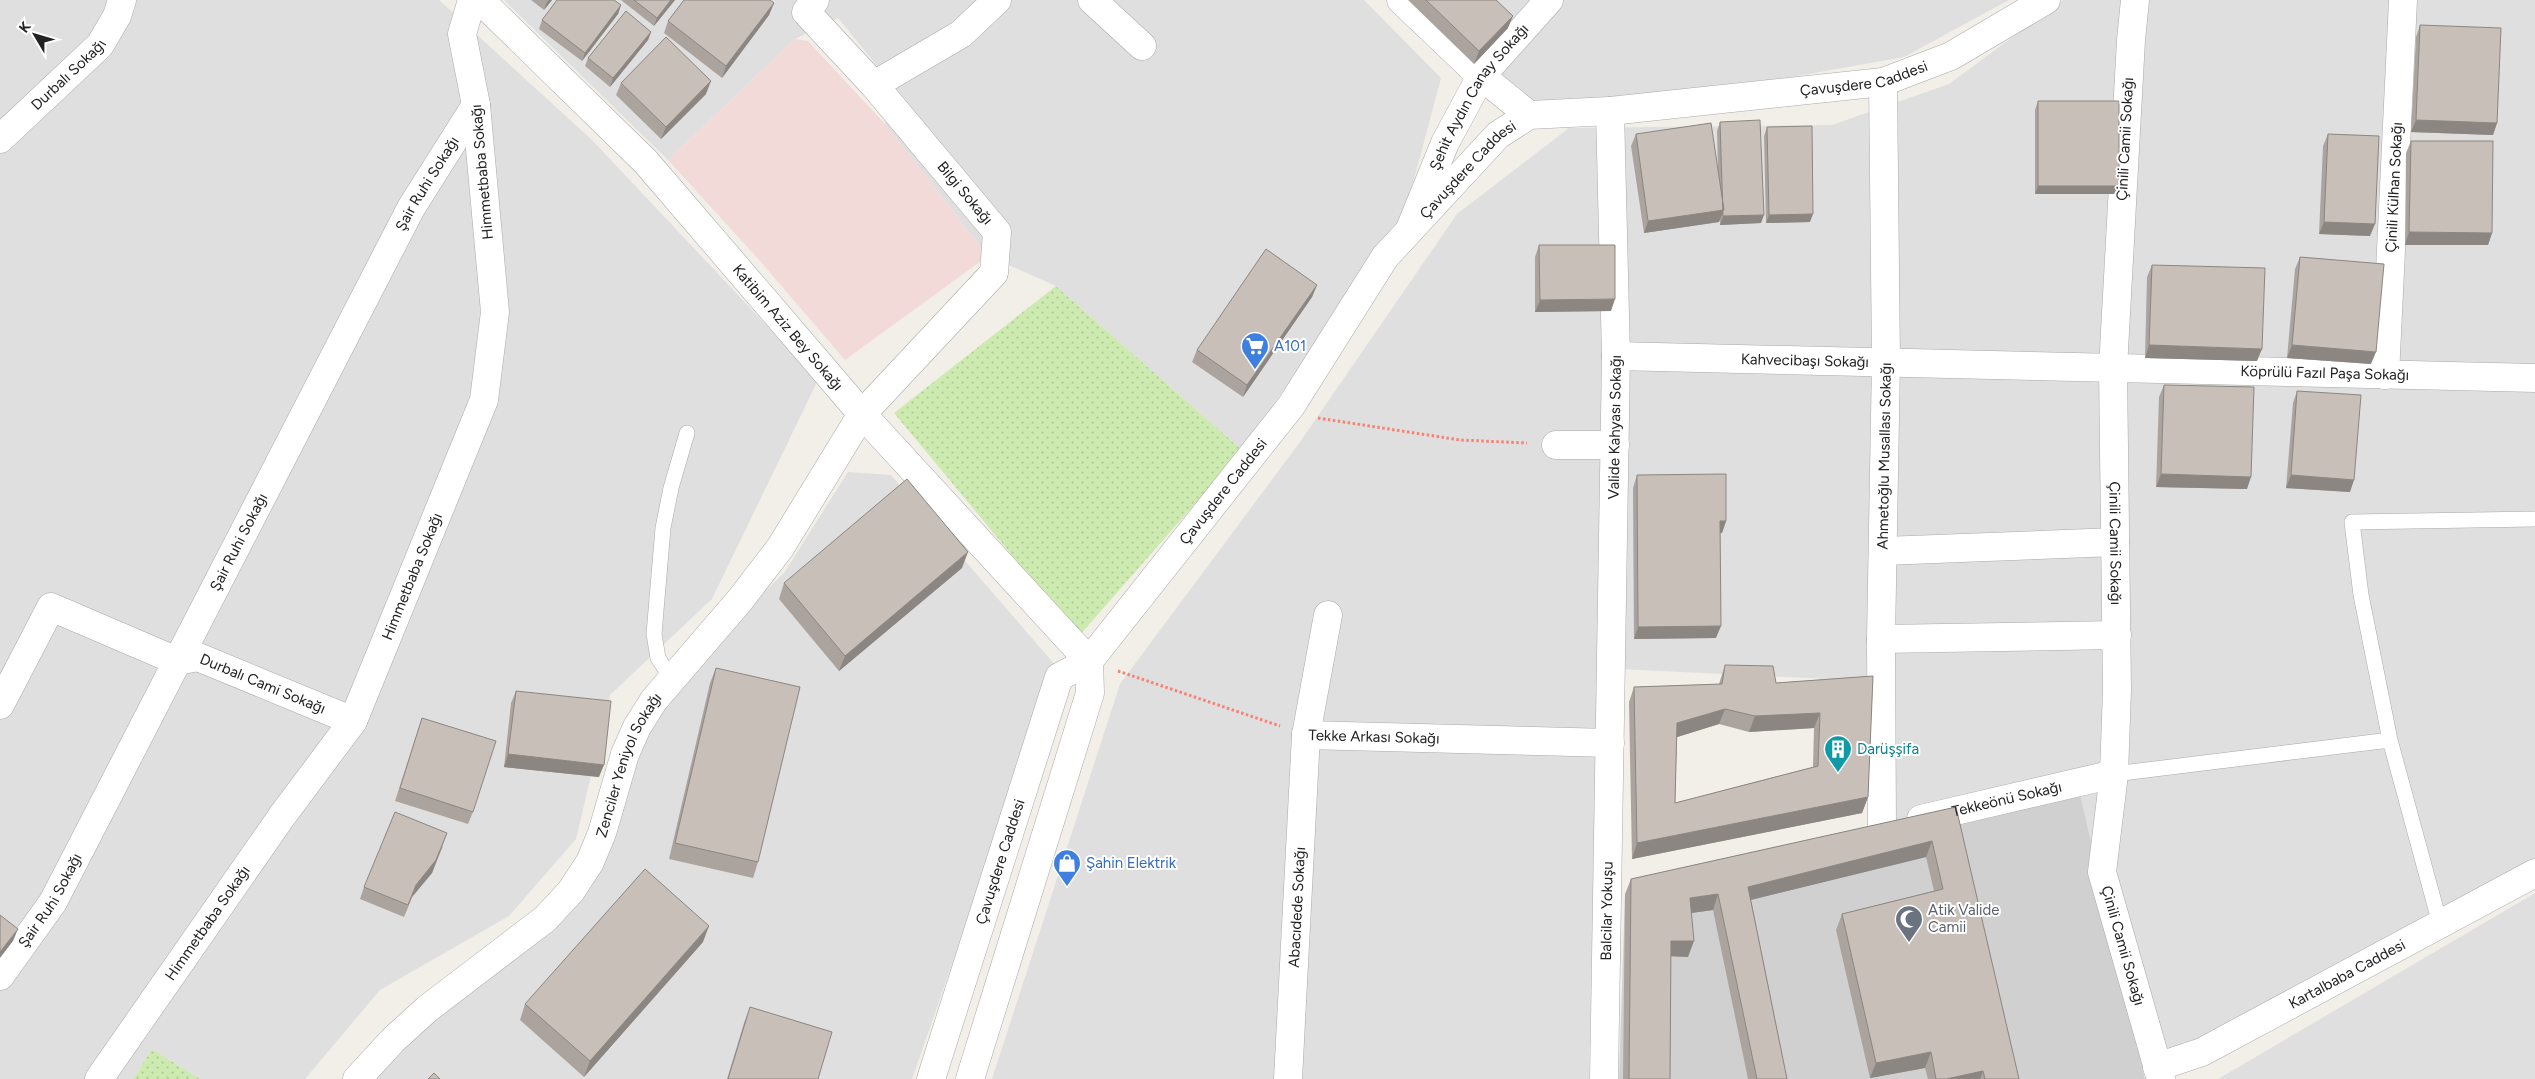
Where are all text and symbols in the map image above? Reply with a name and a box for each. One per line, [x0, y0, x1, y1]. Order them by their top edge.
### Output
north arrow [10, 10, 60, 60]
text: K [16, 18, 35, 36]
street label: Şehit Aydın Canay Sokağı [1426, 20, 1532, 173]
street label: Durbalı Sokağı [27, 36, 110, 114]
street label: Çavuşdere Caddesi [1799, 57, 1930, 100]
street label: Çinili Camii Sokağı [2113, 77, 2137, 201]
street label: Himmetbaba Sokağı [467, 104, 497, 240]
street label: Çavuşdere Caddesi [1416, 117, 1519, 222]
street label: Çinili Külhan Sokağı [2382, 122, 2406, 253]
street label: Şair Ruhi Sokağı [392, 133, 463, 234]
street label: Bilgi Sokağı [933, 158, 997, 228]
street label: Katibim Aziz Bey Sokağı [729, 261, 847, 394]
supermarket icon: A101 [1240, 331, 1270, 370]
place label: A101 [1274, 337, 1306, 355]
street label: Kahvecibaşı Sokağı [1741, 350, 1869, 371]
street label: Valide Kahyası Sokağı [1605, 355, 1625, 499]
street label: Ahmetoğlu Musallası Sokağı [1874, 362, 1895, 550]
street label: Köprülü Fazıl Paşa Sokağı [2240, 362, 2409, 384]
street label: Çavuşdere Caddesi [1176, 435, 1271, 548]
street label: Çinili Camii Sokağı [2105, 481, 2125, 605]
street label: Şair Ruhi Sokağı [206, 490, 271, 594]
street label: Himmetbaba Sokağı [378, 510, 446, 643]
street label: Durbalı Cami Sokağı [197, 650, 328, 718]
street label: Zenciler Yeniyol Sokağı [592, 689, 665, 840]
street label: Tekke Arkası Sokağı [1308, 726, 1440, 748]
building icon: Darüşşifa [1823, 734, 1853, 773]
place label: Darüşşifa [1857, 740, 1919, 758]
street label: Tekkeönü Sokağı [1950, 777, 2063, 821]
street label: Çavuşdere Caddesi [972, 797, 1029, 927]
street label: Abacıdede Sokağı [1285, 846, 1309, 968]
shop icon: Şahin Elektrik [1052, 848, 1082, 887]
street label: Şair Ruhi Sokağı [14, 850, 86, 951]
place label: Şahin Elektrik [1086, 854, 1177, 872]
street label: Balcilar Yokuşu [1597, 861, 1617, 961]
street label: Himmetbaba Sokağı [161, 862, 254, 984]
street label: Çinili Camii Sokağı [2097, 884, 2149, 1007]
place label: Atik Valide Camii [1928, 901, 2000, 936]
mosque icon: Atik Valide Camii [1894, 904, 1924, 943]
street label: Kartalbaba Caddesi [2286, 935, 2408, 1013]

